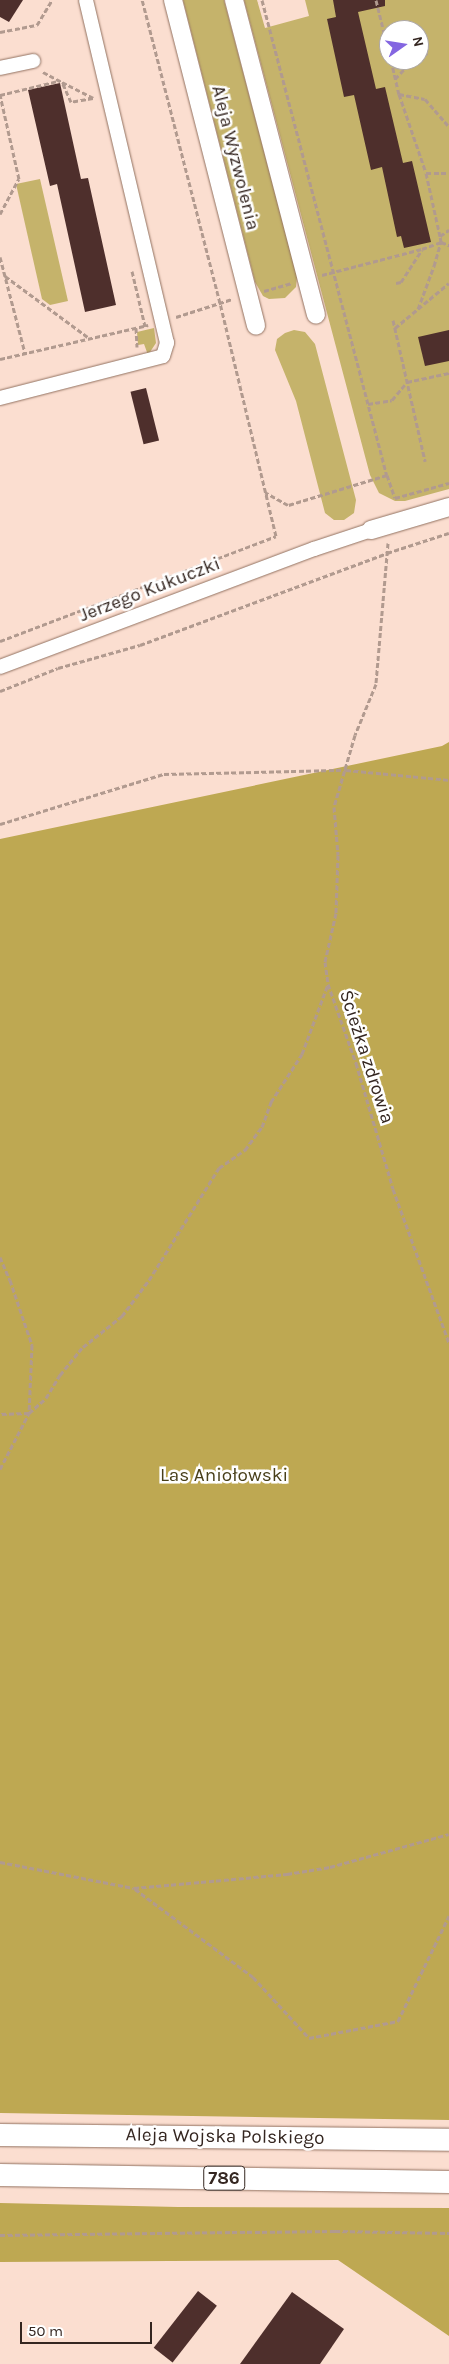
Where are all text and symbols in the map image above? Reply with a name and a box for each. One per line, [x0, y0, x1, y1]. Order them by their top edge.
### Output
north arrow [379, 20, 429, 70]
text: N [409, 35, 428, 49]
street label: Aleja Wyzwolenia [206, 83, 264, 233]
street label: Jerzego Kukuczki [76, 553, 224, 627]
street label: Ścieżka zdrowia [334, 987, 398, 1127]
park label: Las Aniołowski [160, 1465, 288, 1487]
street label: Aleja Wojska Polskiego [125, 2124, 325, 2150]
road number: 786 [203, 2162, 245, 2194]
scale bar [22, 2312, 155, 2344]
text: 50 m [28, 2322, 63, 2340]

